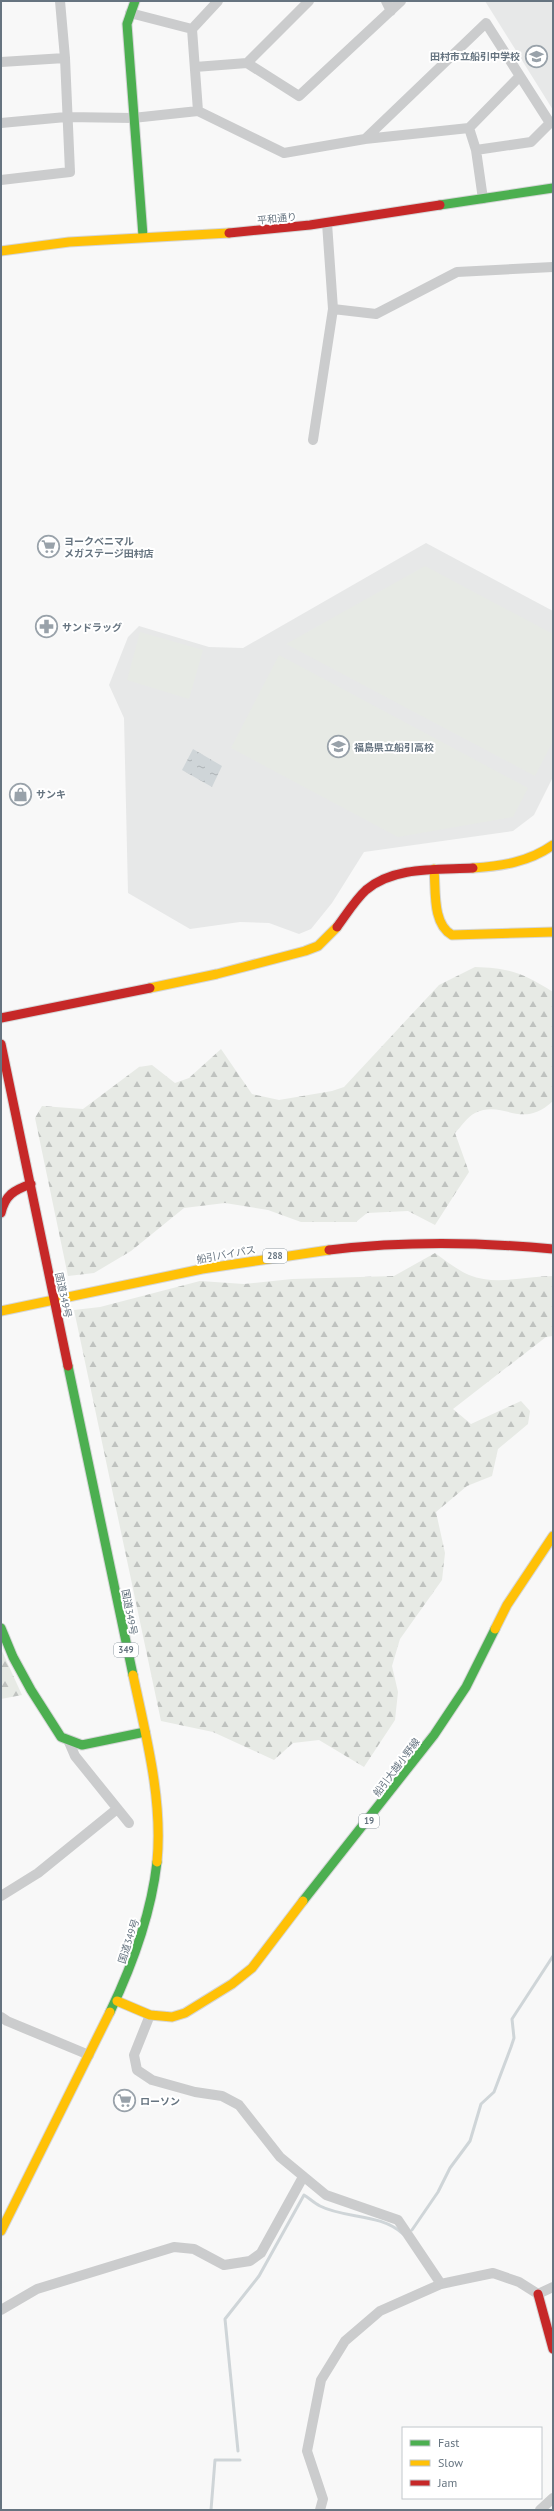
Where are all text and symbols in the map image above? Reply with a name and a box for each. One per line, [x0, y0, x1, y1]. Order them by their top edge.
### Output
school or university icon: 田村市立船引中学校 [523, 43, 549, 69]
place label: 田村市立船引中学校 [430, 50, 520, 63]
street label: 平和通り [256, 210, 298, 227]
supermarket icon: ヨークベニマル メガステージ田村店 [36, 534, 62, 560]
place label: ヨークベニマル メガステージ田村店 [64, 535, 154, 560]
pharmacy icon: サンドラッグ [34, 614, 60, 640]
place label: サンドラッグ [62, 621, 122, 634]
school or university icon: 福島県立船引高校 [326, 734, 352, 760]
place label: 福島県立船引高校 [354, 741, 434, 754]
shop icon: サンキ [7, 781, 33, 807]
place label: サンキ [36, 788, 66, 801]
street label: 船引バイパス [196, 1243, 257, 1266]
road number: 288 [263, 1249, 287, 1263]
street label: 国道349号 [52, 1271, 75, 1319]
street label: 国道349号 [119, 1588, 140, 1636]
road number: 349 [114, 1643, 138, 1657]
street label: 船引大越小野線 [370, 1735, 423, 1799]
road number: 19 [359, 1814, 379, 1828]
street label: 国道349号 [115, 1917, 142, 1965]
supermarket icon: ローソン [112, 2088, 138, 2114]
place label: ローソン [140, 2095, 180, 2108]
legend [402, 2427, 542, 2499]
text: Fast [438, 2435, 459, 2450]
text: Slow [438, 2455, 463, 2470]
text: Jam [437, 2475, 457, 2490]

